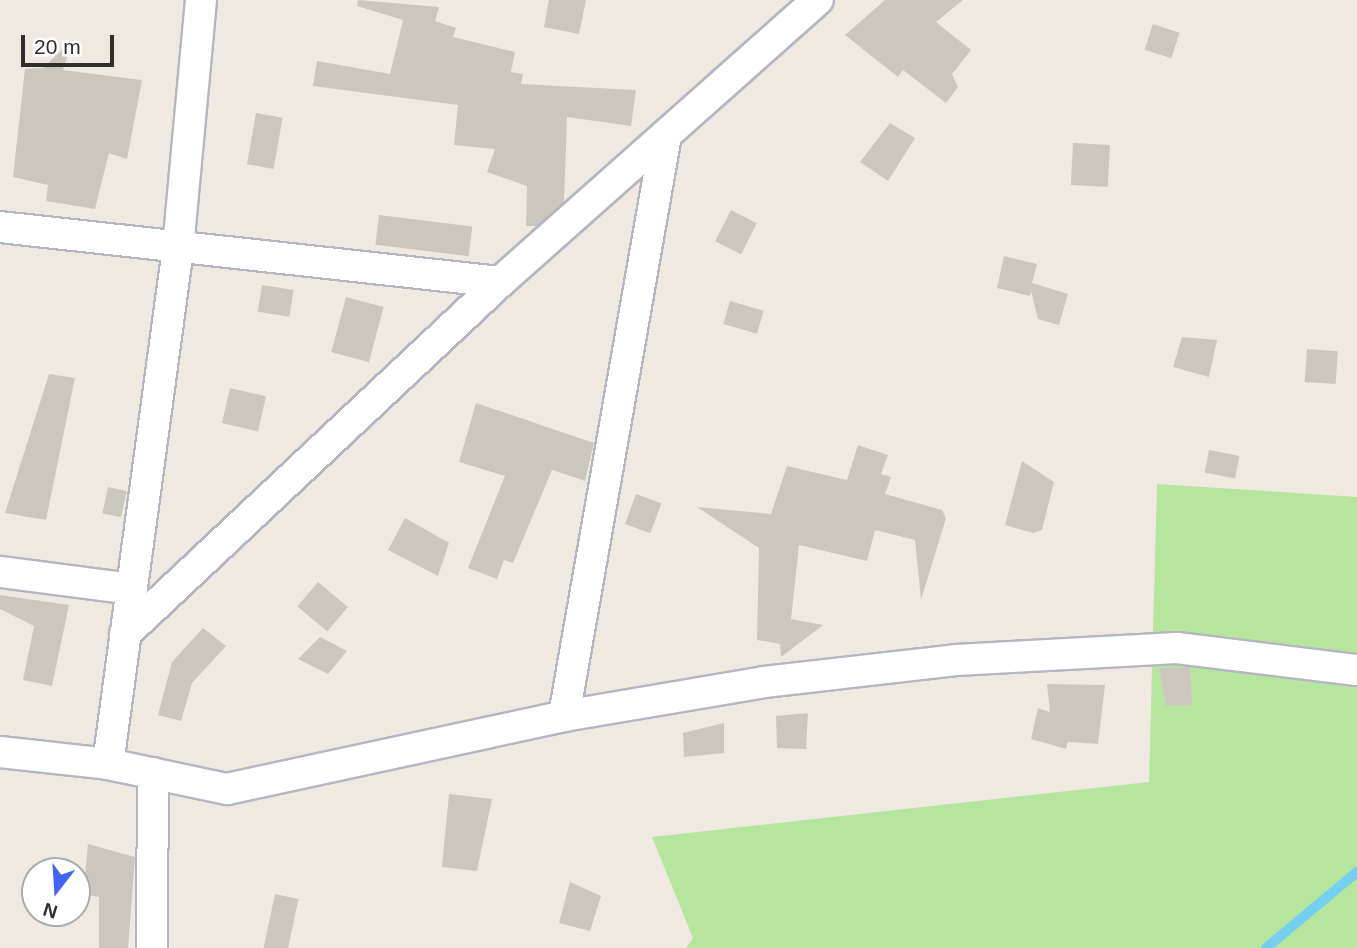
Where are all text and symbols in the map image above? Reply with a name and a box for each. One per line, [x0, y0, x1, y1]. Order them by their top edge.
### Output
scale bar [24, 21, 117, 65]
text: 20 m [34, 35, 81, 58]
north arrow [21, 857, 91, 927]
text: N [41, 899, 60, 923]

